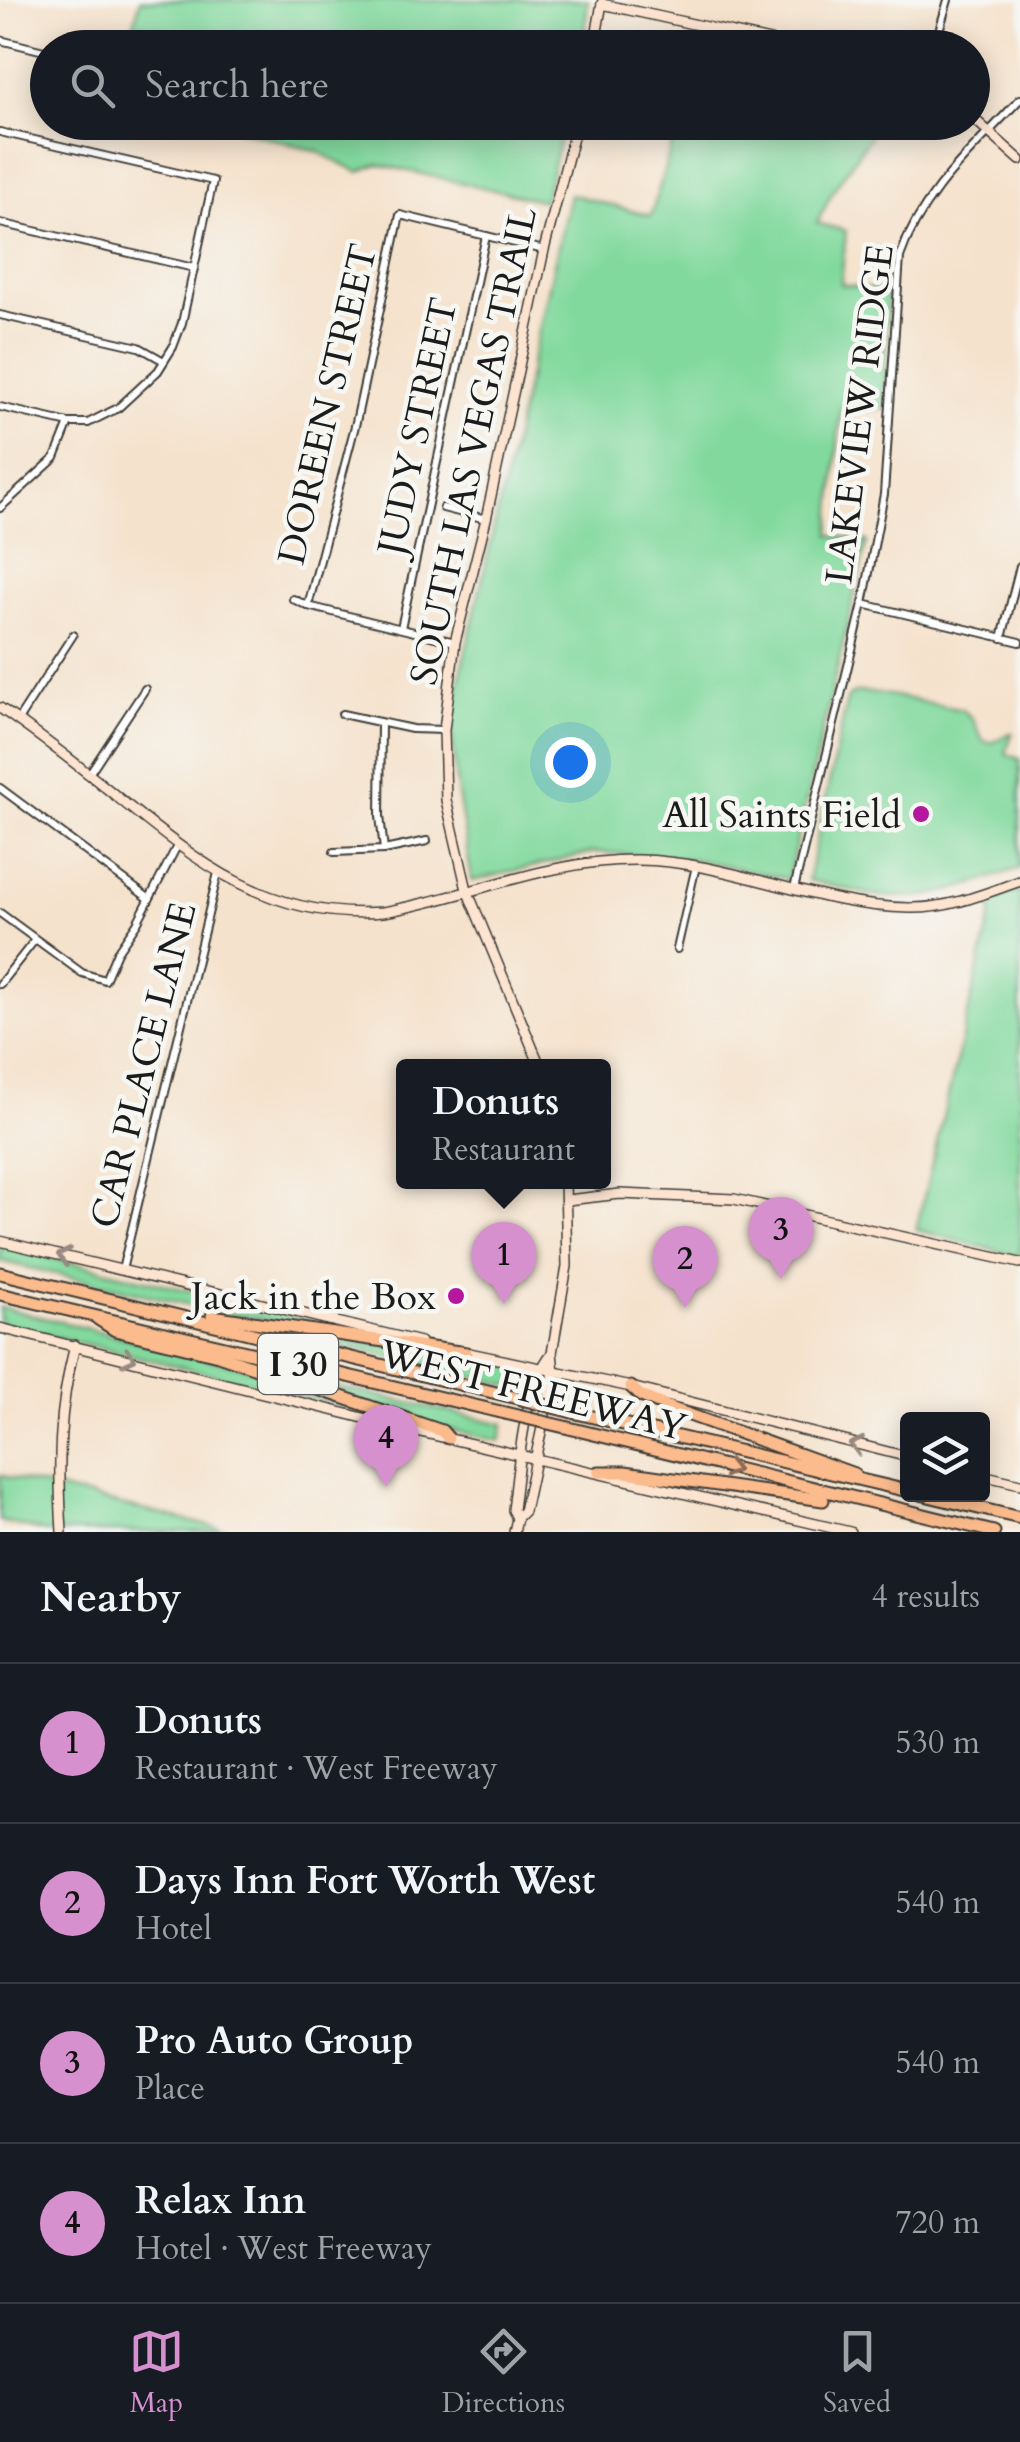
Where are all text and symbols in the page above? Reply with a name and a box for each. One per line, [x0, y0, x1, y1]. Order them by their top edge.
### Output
search box [30, 30, 990, 140]
icon: search [65, 58, 120, 113]
text: Search here [145, 59, 329, 111]
street label: SOUTH LAS VEGAS TRAIL [398, 203, 550, 690]
street label: DOREEN STREET [266, 239, 390, 570]
street label: LAKEVIEW RIDGE [813, 241, 907, 587]
street label: JUDY STREET [364, 293, 471, 564]
your location [545, 737, 596, 788]
place label: All Saints Field [662, 789, 901, 841]
marker: All Saints Field [910, 803, 932, 825]
street label: CAR PLACE LANE [78, 897, 210, 1233]
popup [396, 1059, 611, 1189]
text: Donuts [432, 1076, 559, 1128]
text: Restaurant [432, 1128, 575, 1172]
pin: 3 [748, 1196, 814, 1279]
pin: 1 [472, 1222, 536, 1304]
pin: 2 [652, 1226, 718, 1308]
one-way arrow [56, 1247, 73, 1268]
place label: Jack in the Box [186, 1271, 436, 1323]
marker: Jack in the Box [445, 1285, 467, 1307]
street label: WEST FREEWAY [373, 1327, 692, 1454]
road number: I 30 [258, 1334, 338, 1394]
one-way arrow [120, 1346, 137, 1367]
pin: 4 [354, 1404, 418, 1487]
map controls [900, 1412, 990, 1502]
button: layers [900, 1412, 990, 1502]
one-way arrow [848, 1436, 865, 1457]
one-way arrow [723, 1458, 740, 1479]
text: Nearby [40, 1569, 182, 1626]
text: 4 results [872, 1575, 980, 1619]
text: Donuts [135, 1695, 262, 1747]
text: 1 [64, 1721, 81, 1765]
text: 530 m [895, 1721, 980, 1765]
text: Restaurant · West Freeway [135, 1747, 498, 1791]
text: Days Inn Fort Worth West [135, 1855, 595, 1907]
text: 2 [64, 1881, 81, 1925]
text: 540 m [895, 1881, 980, 1925]
text: Hotel [135, 1907, 212, 1951]
text: Pro Auto Group [135, 2015, 414, 2067]
text: 3 [64, 2041, 81, 2085]
text: 540 m [895, 2041, 980, 2085]
text: Place [135, 2067, 205, 2111]
text: Relax Inn [135, 2175, 306, 2227]
text: 4 [64, 2201, 81, 2245]
text: 720 m [895, 2201, 980, 2245]
text: Hotel · West Freeway [135, 2227, 432, 2271]
tab: Map [129, 2324, 184, 2422]
tab: Directions [442, 2324, 565, 2422]
tab: Saved [823, 2324, 891, 2422]

